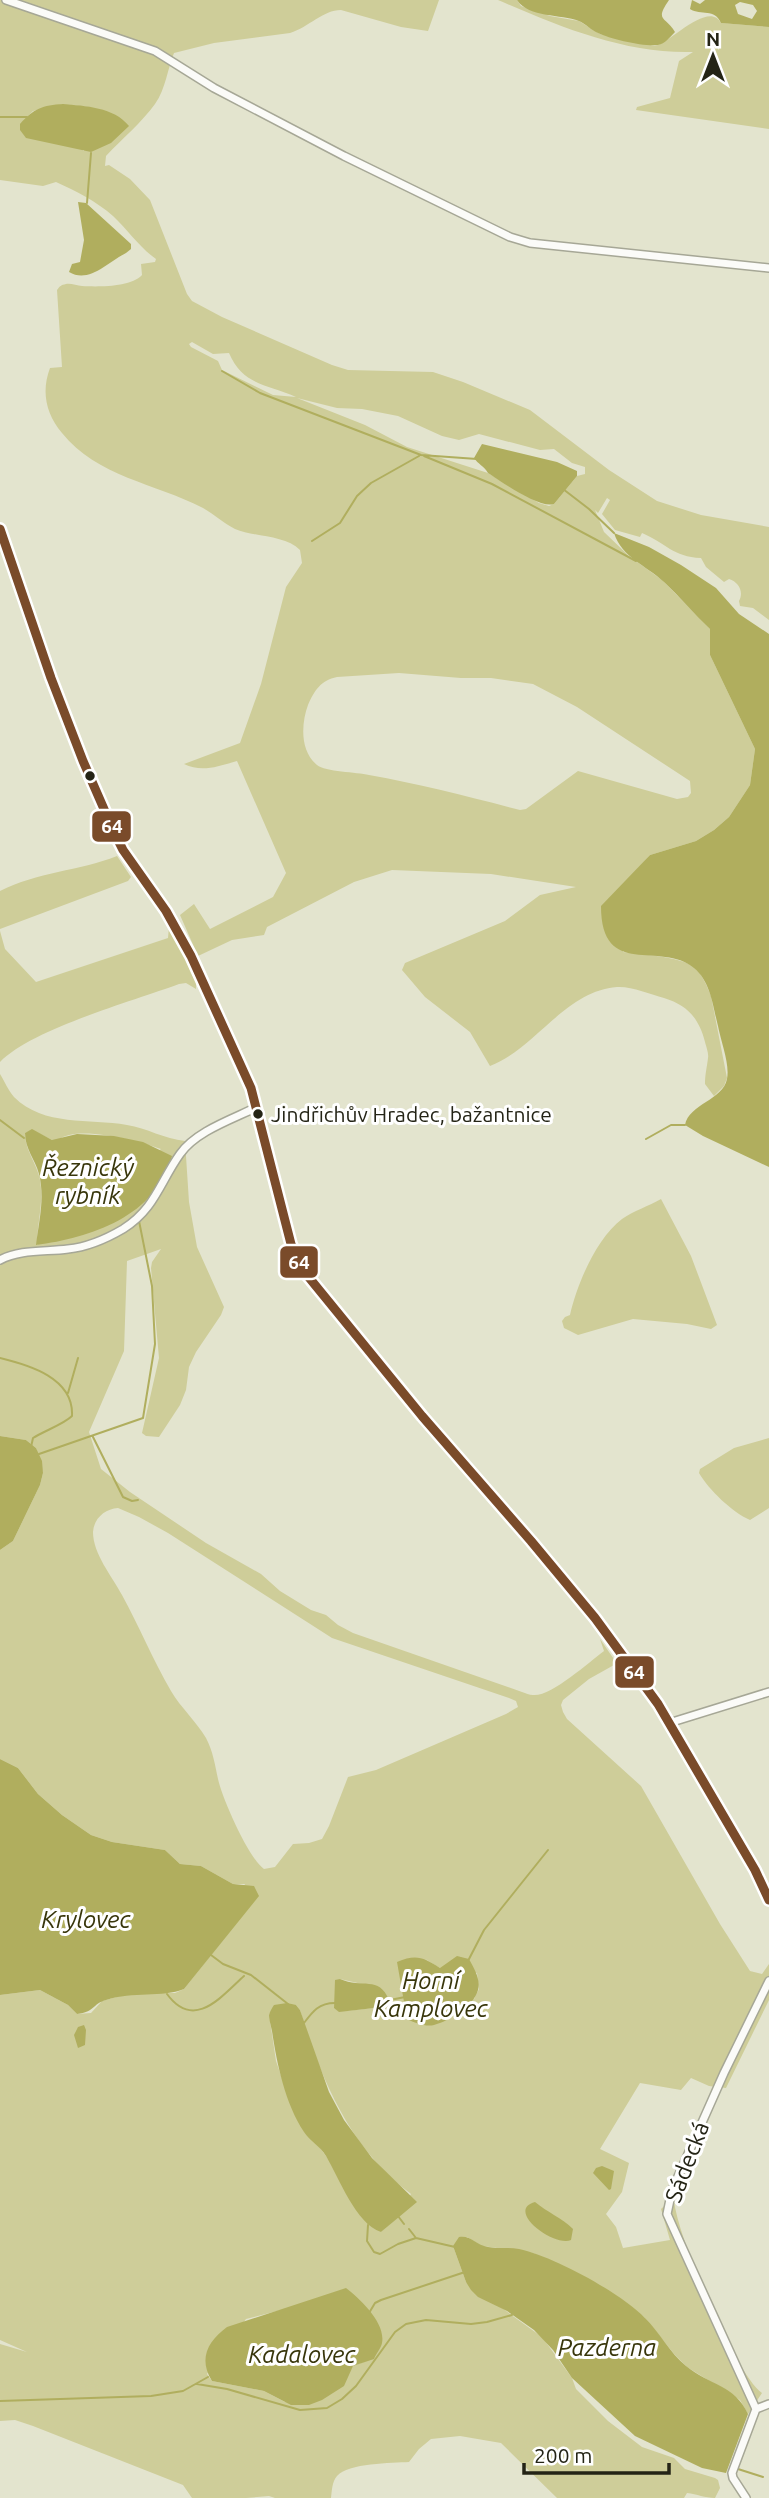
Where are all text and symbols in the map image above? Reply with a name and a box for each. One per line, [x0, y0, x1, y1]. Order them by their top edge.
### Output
north arrow [678, 21, 748, 91]
text: N [706, 28, 720, 50]
unlabelled marker [83, 769, 97, 783]
line badge: 64 [91, 810, 132, 843]
text: 64 [101, 815, 123, 837]
place label: Jindřichův Hradec, bažantnice [271, 1102, 552, 1126]
marker: Jindřichův Hradec, bažantnice [251, 1107, 265, 1121]
water label: Řeznický rybník [42, 1153, 134, 1209]
line badge: 64 [279, 1245, 319, 1279]
text: 64 [288, 1251, 310, 1273]
line badge: 64 [614, 1655, 655, 1689]
text: 64 [623, 1661, 645, 1683]
water label: Krylovec [41, 1906, 131, 1933]
water label: Horní Kamplovec [374, 1967, 489, 2022]
street label: Sádecká [660, 2118, 713, 2206]
water label: Pazderna [558, 2334, 656, 2361]
water label: Kadalovec [248, 2341, 356, 2368]
scale bar [524, 2432, 669, 2476]
text: 200 m [534, 2443, 592, 2467]

